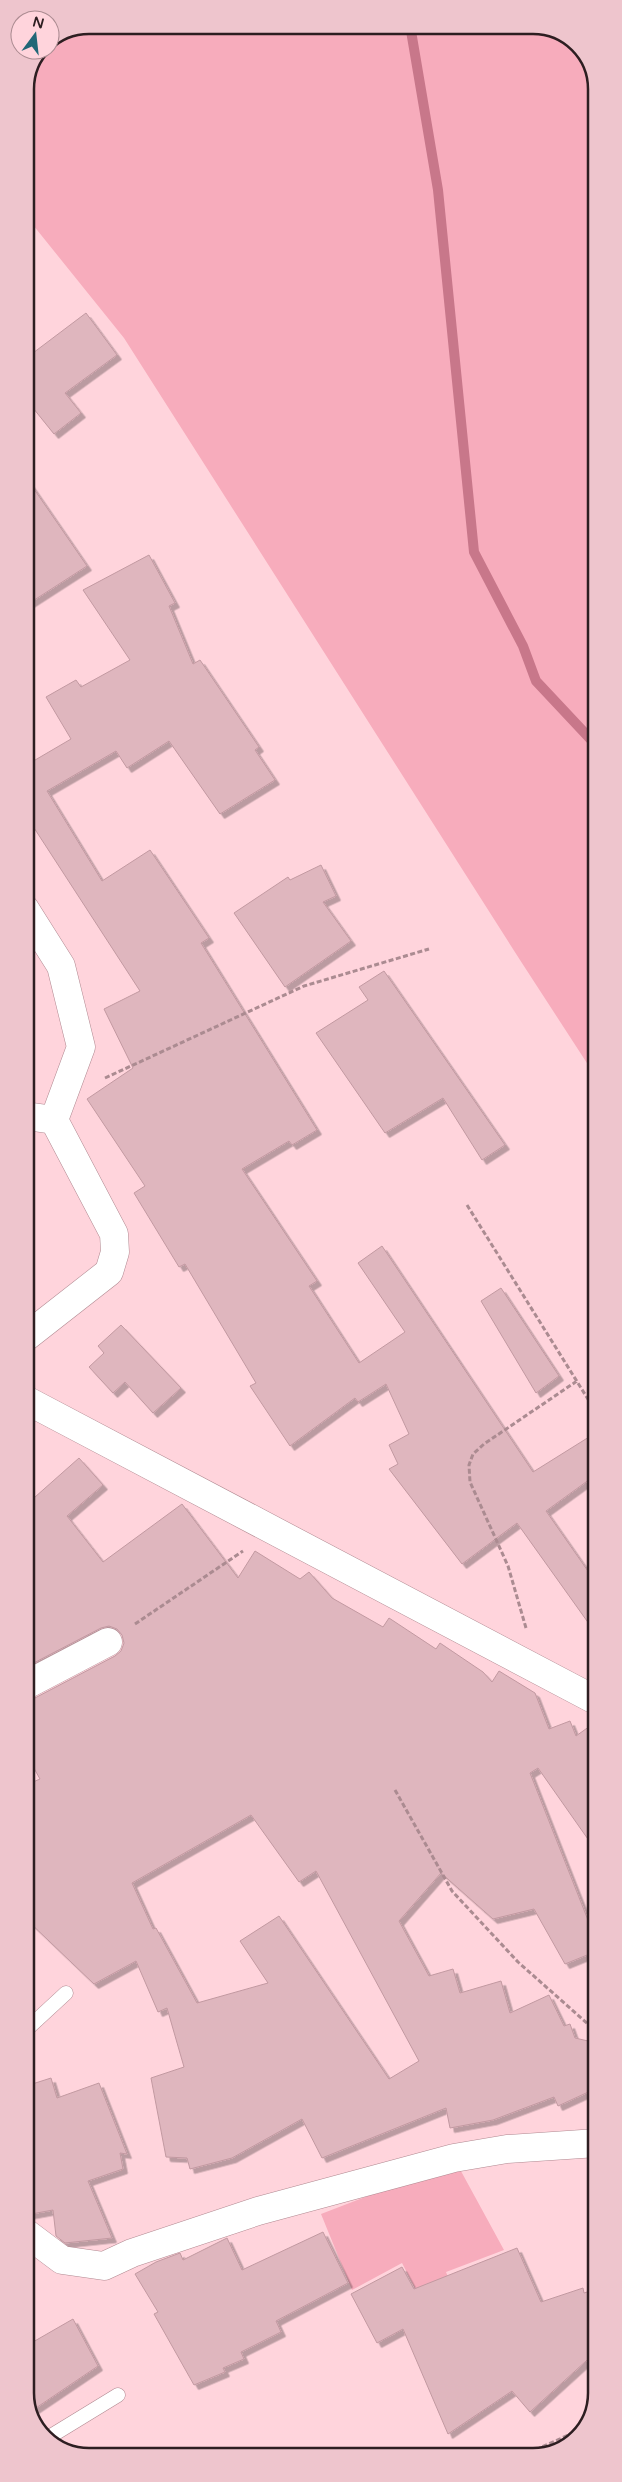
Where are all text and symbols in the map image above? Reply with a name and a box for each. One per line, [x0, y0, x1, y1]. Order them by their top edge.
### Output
north arrow [10, 10, 60, 60]
text: N [31, 13, 46, 33]

